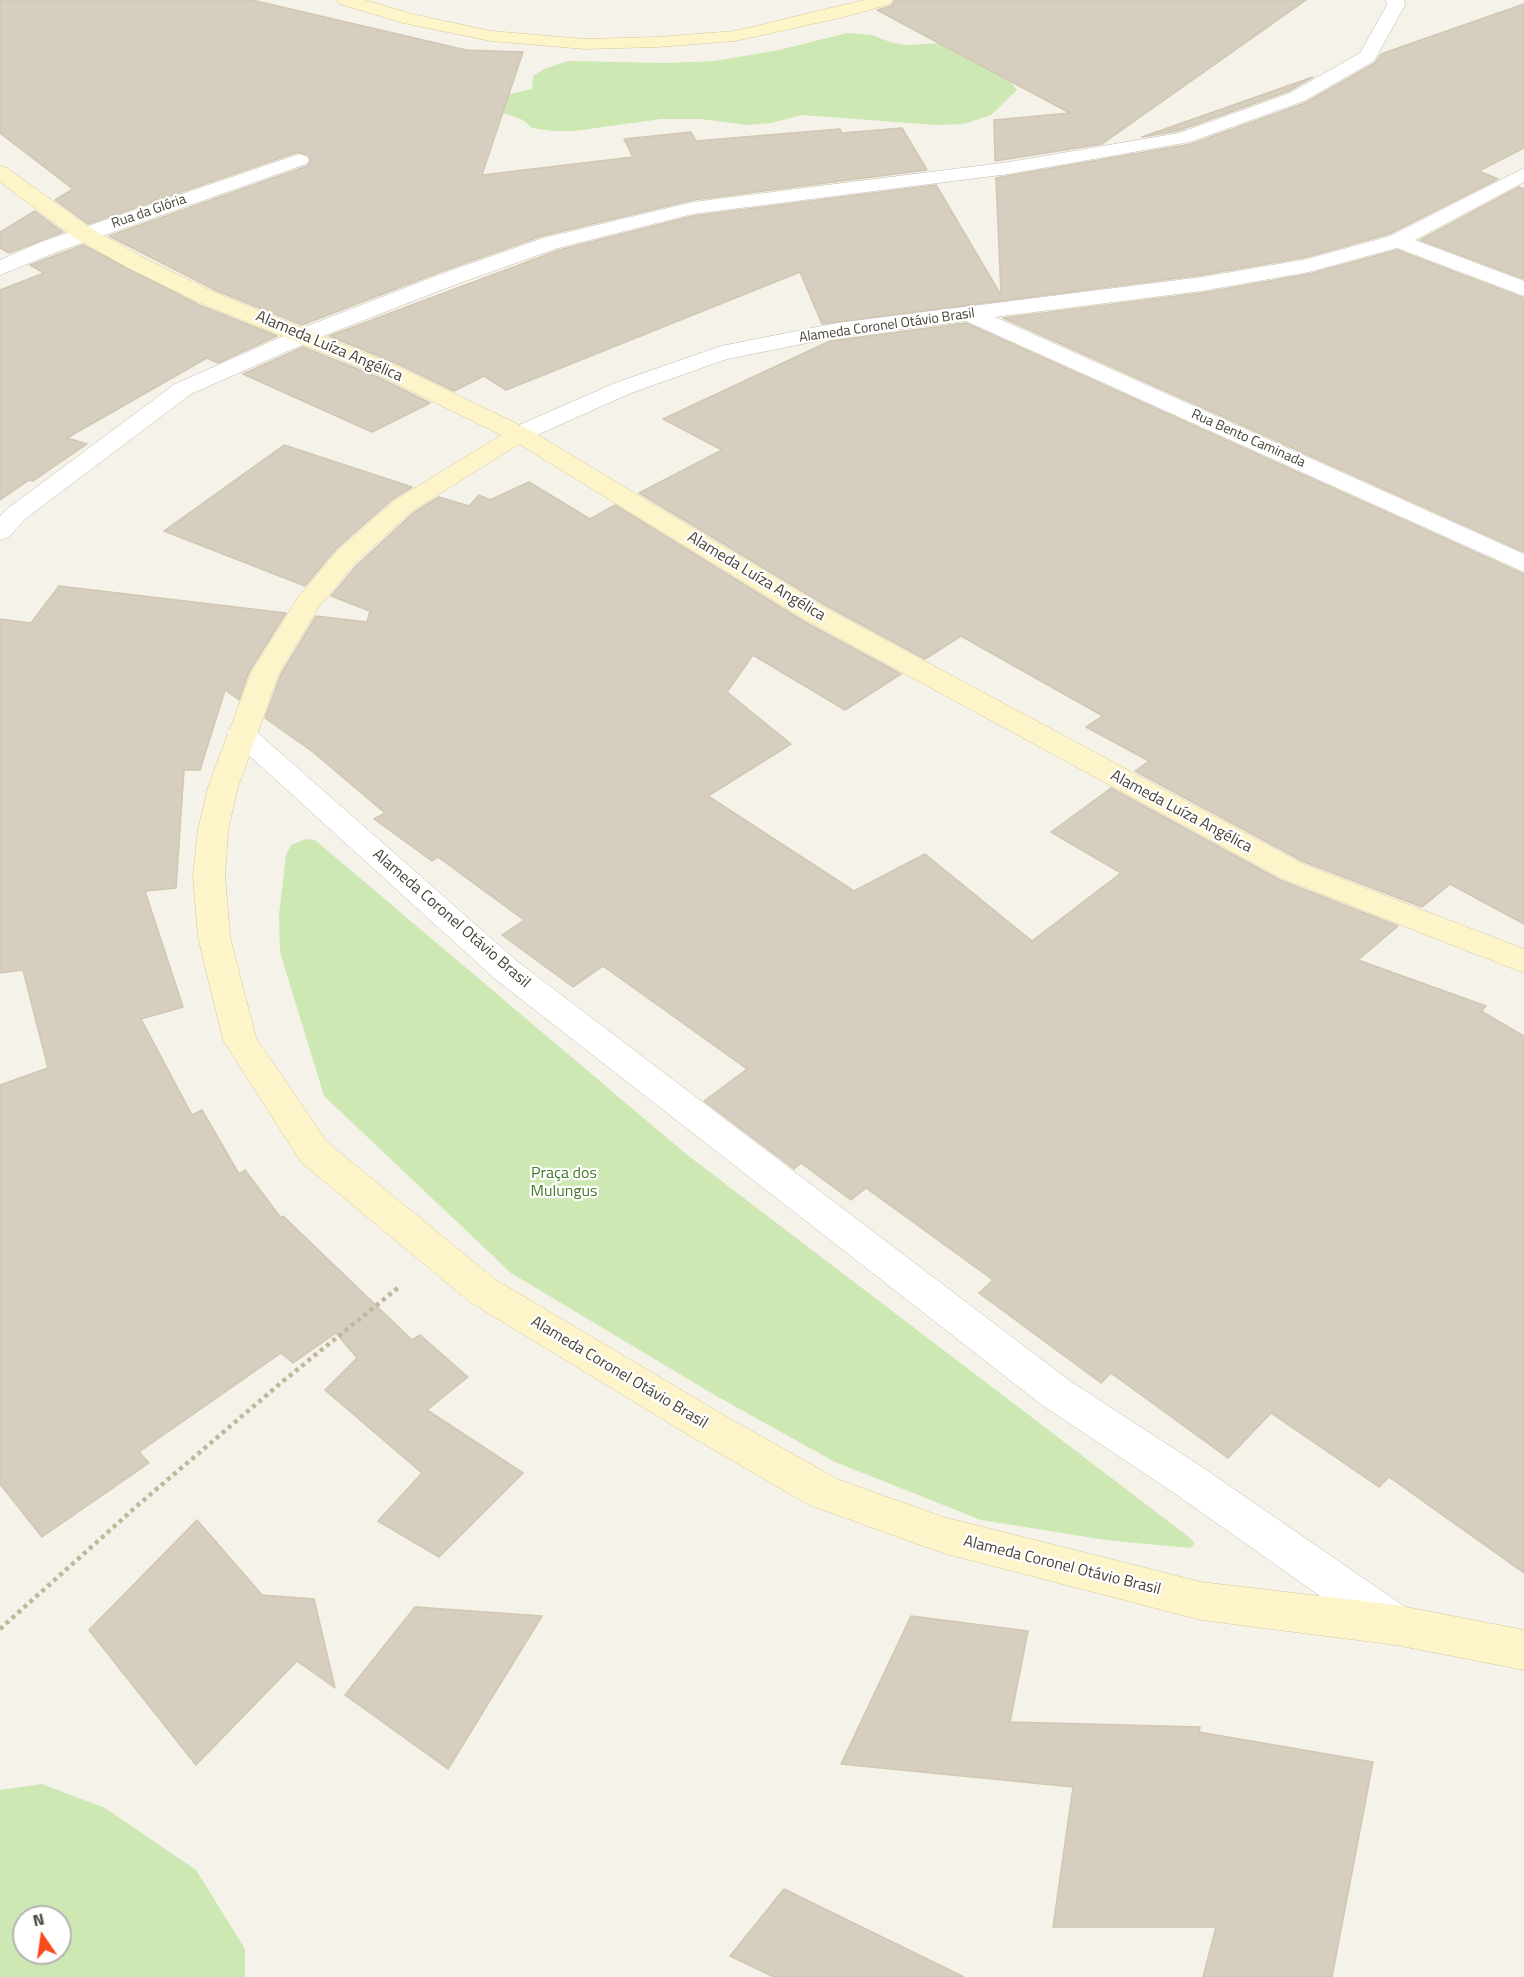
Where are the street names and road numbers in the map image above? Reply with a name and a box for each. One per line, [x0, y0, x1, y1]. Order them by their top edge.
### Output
street label: Rua da Glória [109, 191, 189, 233]
street label: Alameda Coronel Otávio Brasil [798, 305, 976, 347]
street label: Alameda Luíza Angélica [253, 307, 405, 387]
street label: Rua Bento Caminada [1188, 406, 1308, 472]
street label: Alameda Luíza Angélica [683, 528, 829, 626]
street label: Alameda Luíza Angélica [1107, 766, 1255, 858]
street label: Alameda Coronel Otávio Brasil [368, 845, 534, 993]
street label: Alameda Coronel Otávio Brasil [527, 1313, 711, 1433]
street label: Alameda Coronel Otávio Brasil [961, 1532, 1163, 1600]

